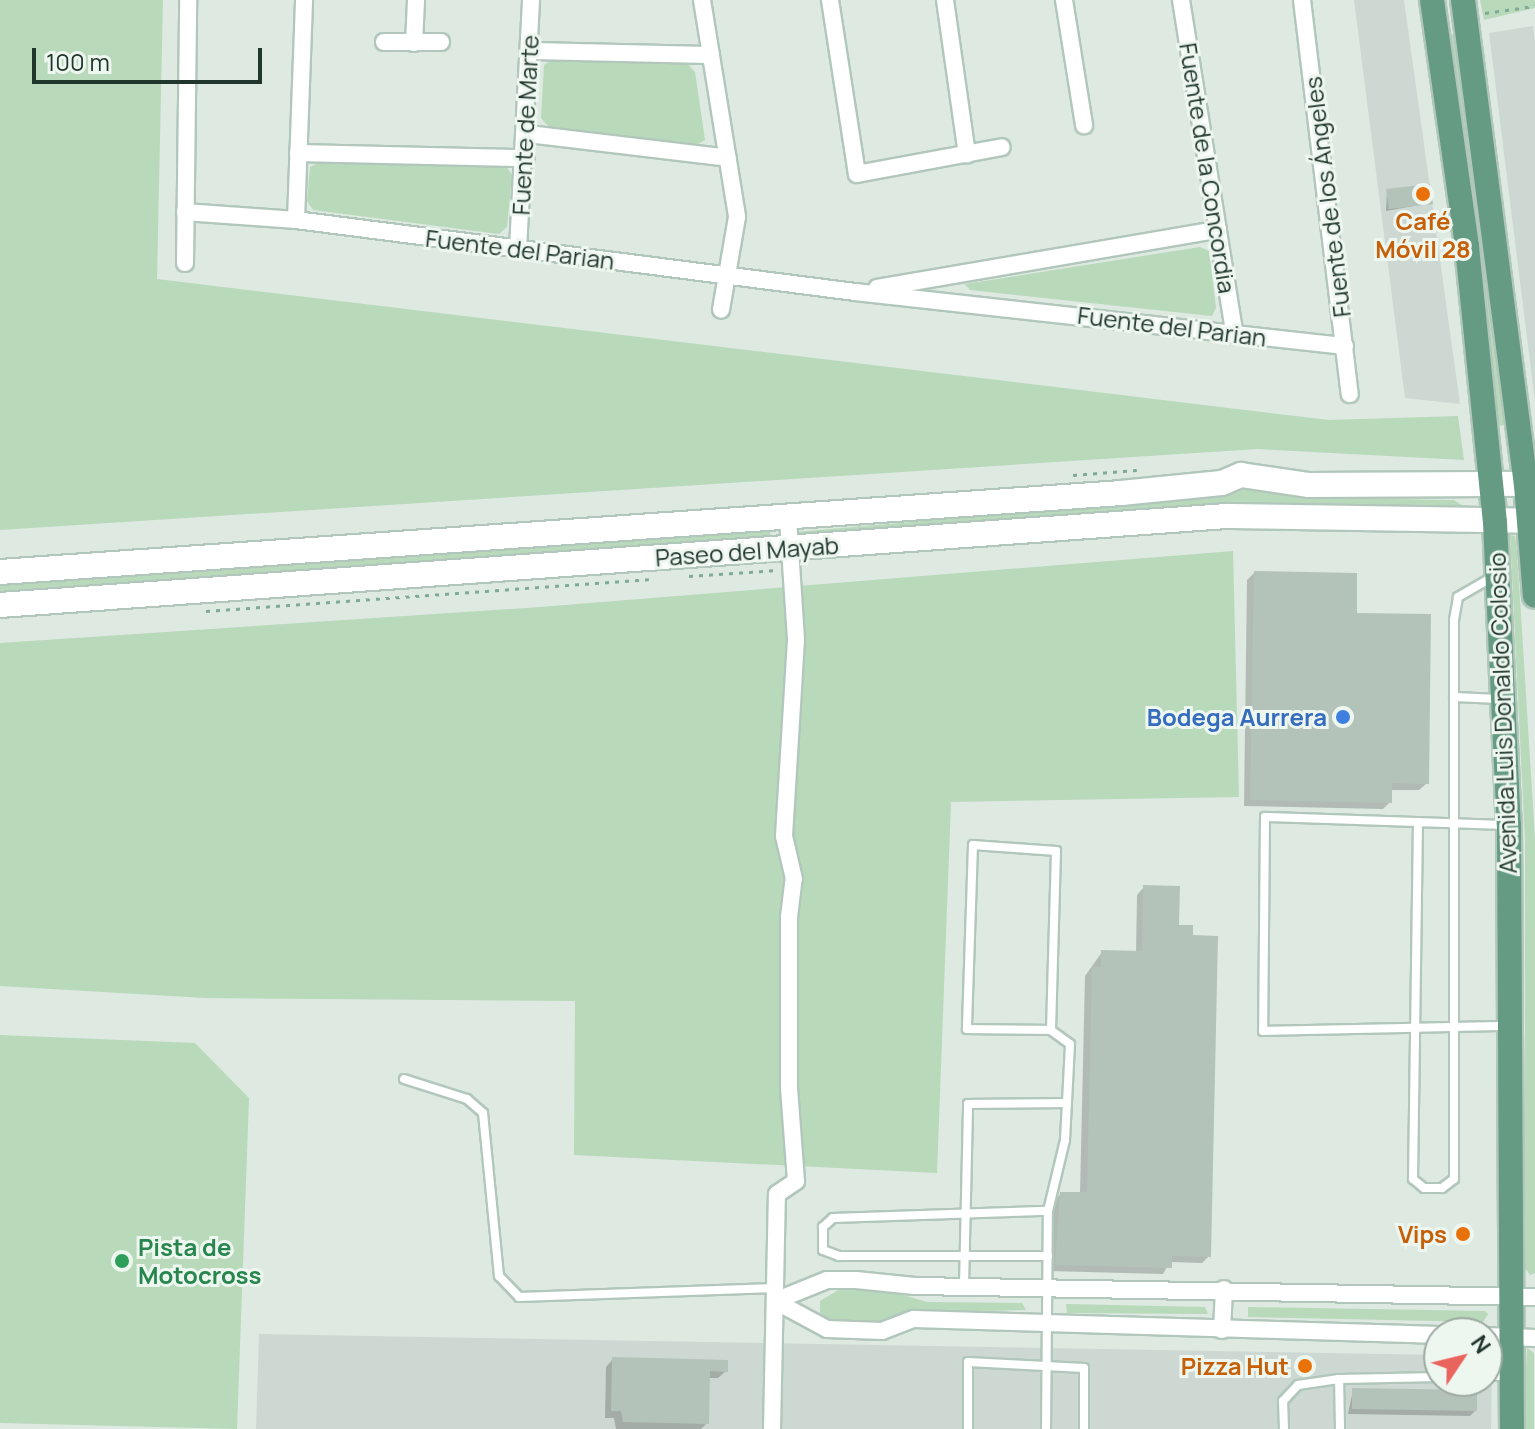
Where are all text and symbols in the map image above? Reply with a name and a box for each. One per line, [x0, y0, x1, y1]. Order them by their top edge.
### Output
scale bar [36, 32, 266, 82]
street label: Fuente de Marte [506, 34, 544, 216]
street label: Fuente de la Concordia [1174, 41, 1242, 295]
text: 100 m [46, 45, 110, 78]
street label: Fuente de los Ángeles [1298, 75, 1356, 319]
marker: Café Móvil 28 [1414, 185, 1432, 203]
place label: Café Móvil 28 [1375, 207, 1471, 263]
street label: Fuente del Parian [424, 223, 616, 275]
street label: Fuente del Parian [1076, 300, 1268, 352]
street label: Paseo del Mayab [654, 530, 840, 572]
street label: Avenida Luis Donaldo Colosio [1482, 552, 1522, 874]
place label: Bodega Aurrera [1147, 703, 1327, 731]
marker: Bodega Aurrera [1334, 708, 1352, 726]
place label: Vips [1398, 1220, 1447, 1248]
marker: Vips [1454, 1225, 1472, 1243]
place label: Pista de Motocross [138, 1233, 262, 1289]
marker: Pista de Motocross [113, 1252, 131, 1270]
north arrow [1423, 1317, 1503, 1397]
text: N [1464, 1329, 1498, 1359]
place label: Pizza Hut [1181, 1352, 1289, 1380]
marker: Pizza Hut [1296, 1357, 1314, 1375]

